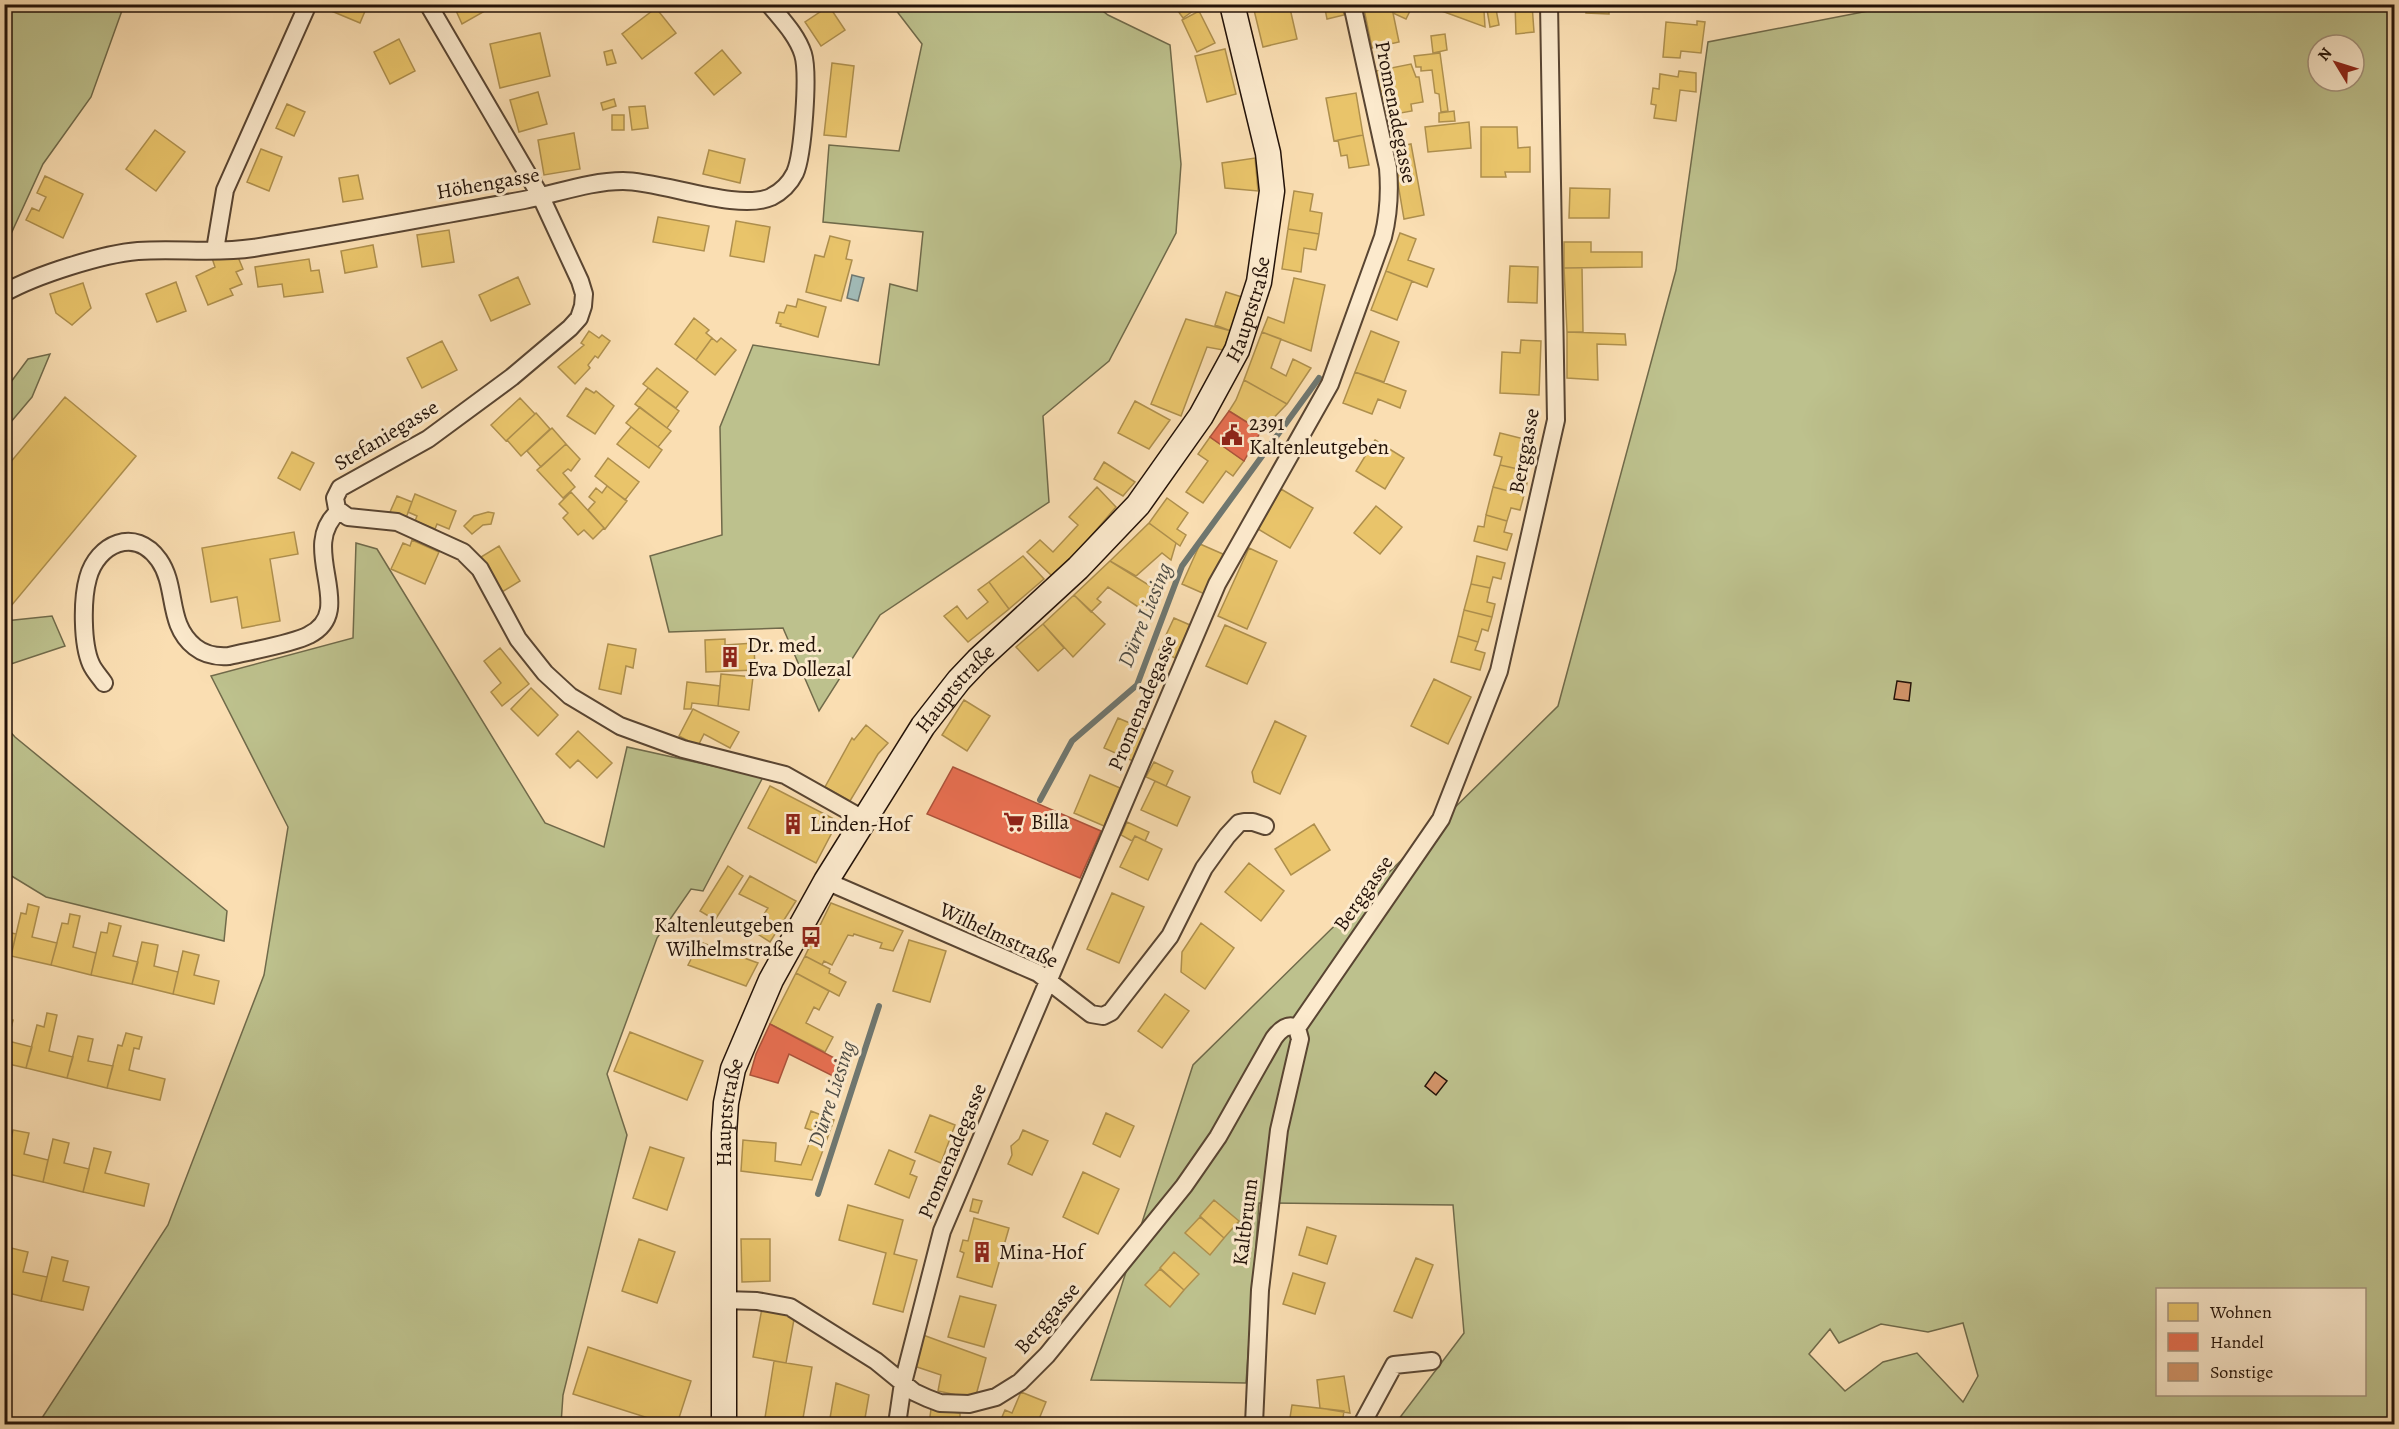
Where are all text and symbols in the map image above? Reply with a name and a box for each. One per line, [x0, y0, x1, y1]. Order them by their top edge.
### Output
north arrow [2306, 33, 2366, 93]
street label: Promenadegasse [1368, 38, 1424, 186]
text: N [2313, 43, 2337, 66]
street label: Höhengasse [434, 160, 542, 206]
street label: Hauptstraße [1219, 255, 1276, 368]
street label: Stefaniegasse [329, 393, 443, 477]
street label: Berggasse [1502, 406, 1546, 496]
place label: 2391 Kaltenleutgeben [1249, 409, 1389, 461]
public building icon: 2391 Kaltenleutgeben [1220, 423, 1244, 447]
water label: Dürre Liesing [1110, 558, 1180, 672]
place label: Dr. med. Eva Dollezal [747, 631, 851, 683]
street label: Promenadegasse [1101, 631, 1183, 775]
street label: Hauptstraße [909, 637, 1001, 739]
building icon: Dr. med. Eva Dollezal [718, 645, 742, 669]
place label: Billa [1031, 808, 1069, 836]
place label: Linden-Hof [810, 810, 913, 838]
supermarket icon: Billa [1002, 810, 1026, 834]
building icon: Linden-Hof [781, 812, 805, 836]
street label: Berggasse [1327, 849, 1399, 937]
street label: Wilhelmstraße [934, 895, 1063, 975]
place label: Kaltenleutgeben Wilhelmstraße [654, 911, 794, 963]
bus stop icon: Kaltenleutgeben Wilhelmstraße [799, 925, 823, 949]
water label: Dürre Liesing [801, 1037, 863, 1151]
street label: Hauptstraße [710, 1053, 750, 1167]
street label: Promenadegasse [911, 1079, 993, 1223]
street label: Kaltbrunn [1226, 1177, 1264, 1267]
place label: Mina-Hof [999, 1238, 1087, 1266]
building icon: Mina-Hof [970, 1240, 994, 1264]
street label: Berggasse [1008, 1276, 1086, 1360]
legend [2156, 1288, 2366, 1396]
text: Wohnen [2209, 1300, 2272, 1324]
text: Handel [2210, 1330, 2264, 1354]
text: Sonstige [2210, 1360, 2273, 1384]

